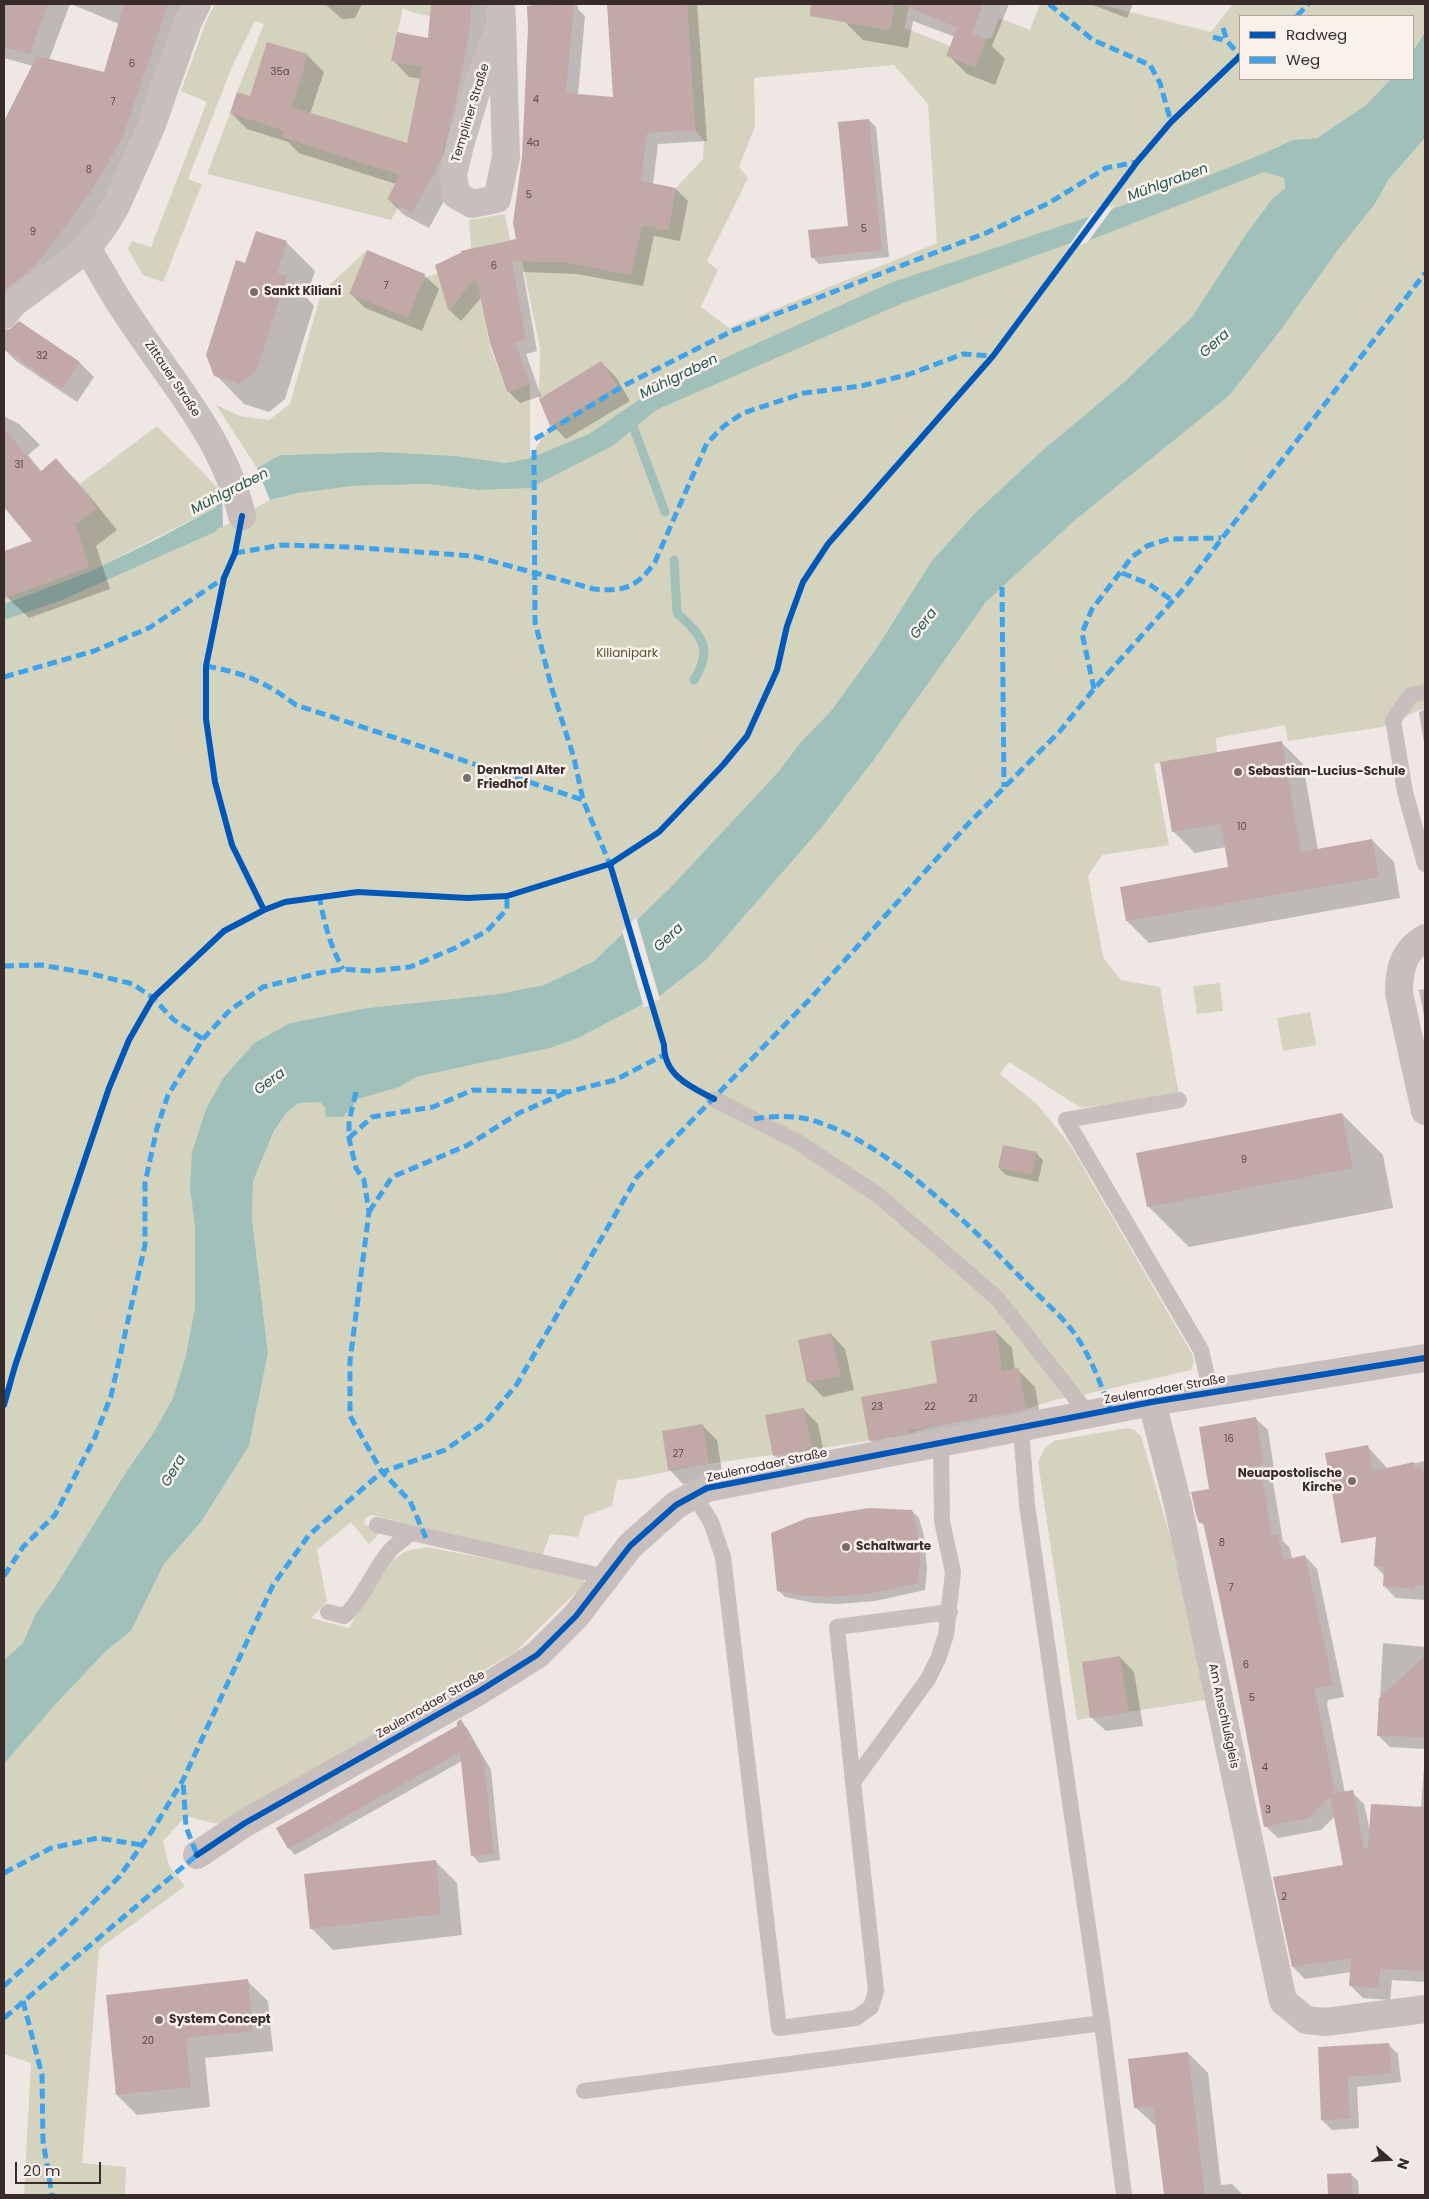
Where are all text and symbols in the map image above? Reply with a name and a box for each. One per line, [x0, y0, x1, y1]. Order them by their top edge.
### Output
legend [1239, 15, 1414, 80]
text: Radweg [1286, 24, 1347, 45]
text: Weg [1286, 49, 1320, 70]
house number: 6 [129, 58, 135, 70]
street label: Templiner Straße [449, 62, 493, 164]
house number: 35a [271, 66, 289, 78]
house number: 4 [533, 94, 539, 106]
house number: 7 [110, 96, 116, 108]
house number: 4a [526, 137, 540, 149]
water label: Mühlgraben [1125, 161, 1211, 205]
house number: 8 [86, 164, 92, 176]
house number: 5 [526, 189, 532, 201]
house number: 5 [861, 223, 867, 235]
house number: 9 [30, 226, 36, 238]
house number: 6 [491, 260, 497, 272]
house number: 7 [383, 280, 389, 292]
place label: Sankt Kiliani [264, 285, 341, 299]
marker: Sankt Kiliani [248, 286, 260, 298]
water label: Gera [1197, 326, 1233, 362]
street label: Zittauer Straße [141, 338, 203, 420]
house number: 32 [36, 350, 48, 362]
water label: Mühlgraben [637, 351, 721, 403]
house number: 31 [14, 459, 24, 471]
water label: Mühlgraben [188, 465, 272, 519]
water label: Gera [907, 605, 941, 643]
park label: Kilianipark [596, 647, 658, 661]
place label: Denkmal Alter Friedhof [477, 764, 565, 792]
place label: Sebastian-Lucius-Schule [1248, 765, 1405, 779]
marker: Sebastian-Lucius-Schule [1232, 766, 1244, 778]
marker: Denkmal Alter Friedhof [461, 772, 473, 784]
house number: 10 [1237, 821, 1247, 833]
water label: Gera [651, 920, 687, 956]
water label: Gera [251, 1065, 289, 1099]
house number: 9 [1241, 1154, 1247, 1166]
street label: Zeulenrodaer Straße [1103, 1372, 1227, 1408]
house number: 21 [969, 1393, 977, 1405]
house number: 23 [871, 1401, 883, 1413]
house number: 22 [924, 1401, 936, 1413]
house number: 16 [1224, 1433, 1234, 1445]
street label: Zeulenrodaer Straße [705, 1446, 829, 1486]
house number: 27 [672, 1448, 684, 1460]
water label: Gera [158, 1452, 190, 1490]
place label: Neuapostolische Kirche [1238, 1467, 1342, 1495]
marker: Neuapostolische Kirche [1346, 1475, 1358, 1487]
house number: 8 [1219, 1537, 1225, 1549]
place label: Schaltwarte [856, 1540, 931, 1554]
marker: Schaltwarte [840, 1541, 852, 1553]
house number: 7 [1228, 1582, 1234, 1594]
house number: 6 [1243, 1659, 1249, 1671]
street label: Am Anschlußgleis [1205, 1662, 1241, 1770]
street label: Zeulenrodaer Straße [374, 1668, 488, 1742]
house number: 5 [1249, 1692, 1255, 1704]
house number: 4 [1262, 1762, 1268, 1774]
house number: 3 [1265, 1804, 1271, 1816]
house number: 2 [1281, 1891, 1287, 1903]
place label: System Concept [169, 2013, 271, 2027]
marker: System Concept [153, 2014, 165, 2026]
house number: 20 [142, 2035, 154, 2047]
north arrow [1364, 2134, 1414, 2184]
scale bar [18, 2152, 104, 2184]
text: N [1392, 2156, 1414, 2172]
text: 20 m [23, 2160, 61, 2181]

